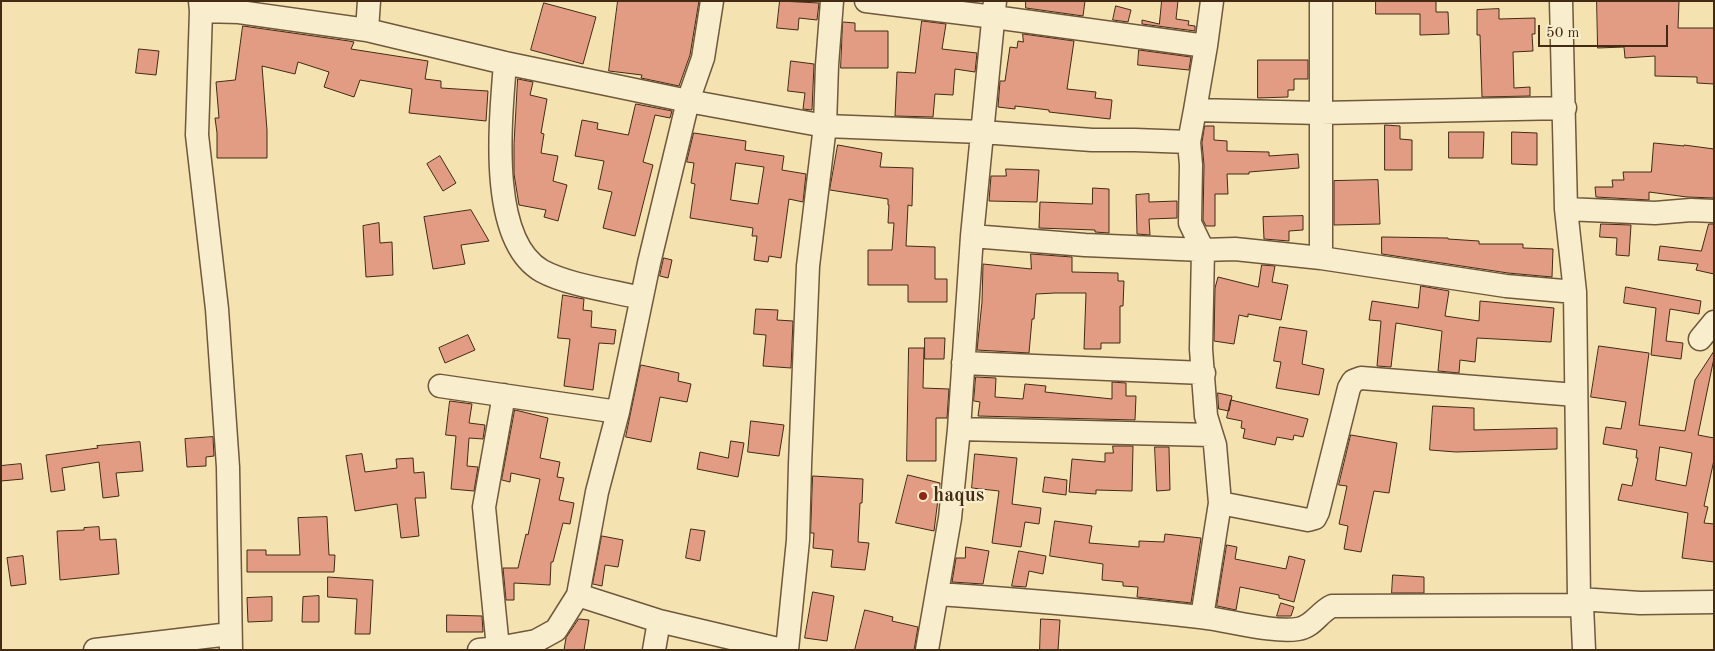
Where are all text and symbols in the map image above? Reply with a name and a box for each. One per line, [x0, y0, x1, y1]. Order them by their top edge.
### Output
scale bar [1540, 15, 1670, 47]
text: 50 m [1546, 26, 1580, 41]
place label: haqus [933, 484, 984, 508]
marker: haqus [917, 490, 929, 502]

